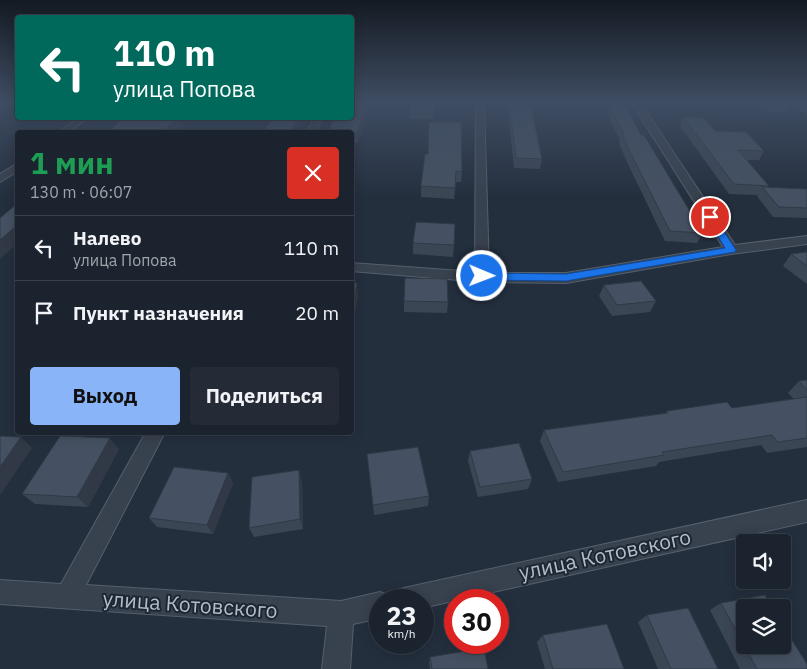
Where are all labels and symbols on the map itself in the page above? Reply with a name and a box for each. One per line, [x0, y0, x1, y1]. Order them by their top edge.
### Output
pin [689, 196, 731, 238]
position arrow [455, 249, 507, 301]
street label: улица Котовского [516, 522, 693, 586]
street label: улица Котовского [102, 584, 278, 624]
speed limit sign: 30 [444, 589, 509, 654]

